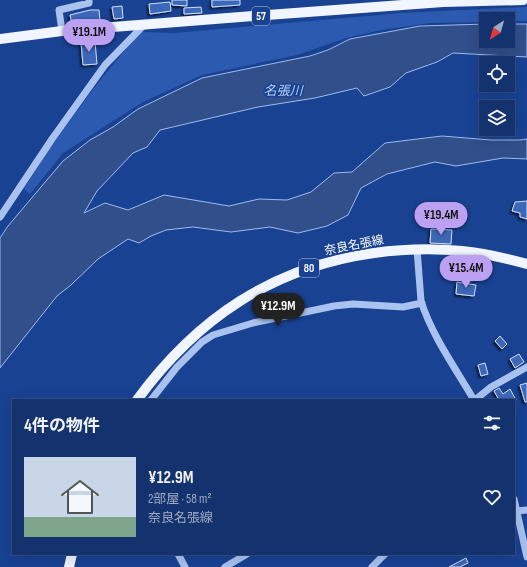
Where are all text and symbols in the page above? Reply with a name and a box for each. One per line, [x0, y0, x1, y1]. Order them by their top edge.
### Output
road number: 57 [252, 7, 270, 25]
north arrow [479, 12, 515, 48]
map controls [479, 12, 515, 136]
pin: ¥19.1M [56, 19, 122, 53]
text: ¥19.1M [72, 24, 106, 40]
button: locate [479, 56, 515, 92]
water label: 名張川 [263, 83, 305, 99]
button: layers [479, 100, 515, 136]
pin: ¥19.4M [408, 202, 474, 236]
text: ¥19.4M [423, 207, 459, 223]
street label: 奈良名張線 [323, 232, 385, 259]
pin: ¥15.4M [433, 255, 499, 289]
road number: 80 [299, 259, 319, 277]
text: ¥15.4M [449, 260, 483, 276]
pin: ¥12.9M [245, 293, 311, 327]
text: ¥12.9M [261, 298, 295, 314]
icon: filters [481, 412, 503, 434]
text: 4件の物件 [24, 416, 100, 436]
text: ¥12.9M [148, 468, 193, 488]
icon: home [56, 473, 104, 521]
icon: heart [481, 486, 503, 508]
text: 2部屋 · 58 m² [148, 491, 211, 507]
text: 奈良名張線 [148, 510, 213, 526]

